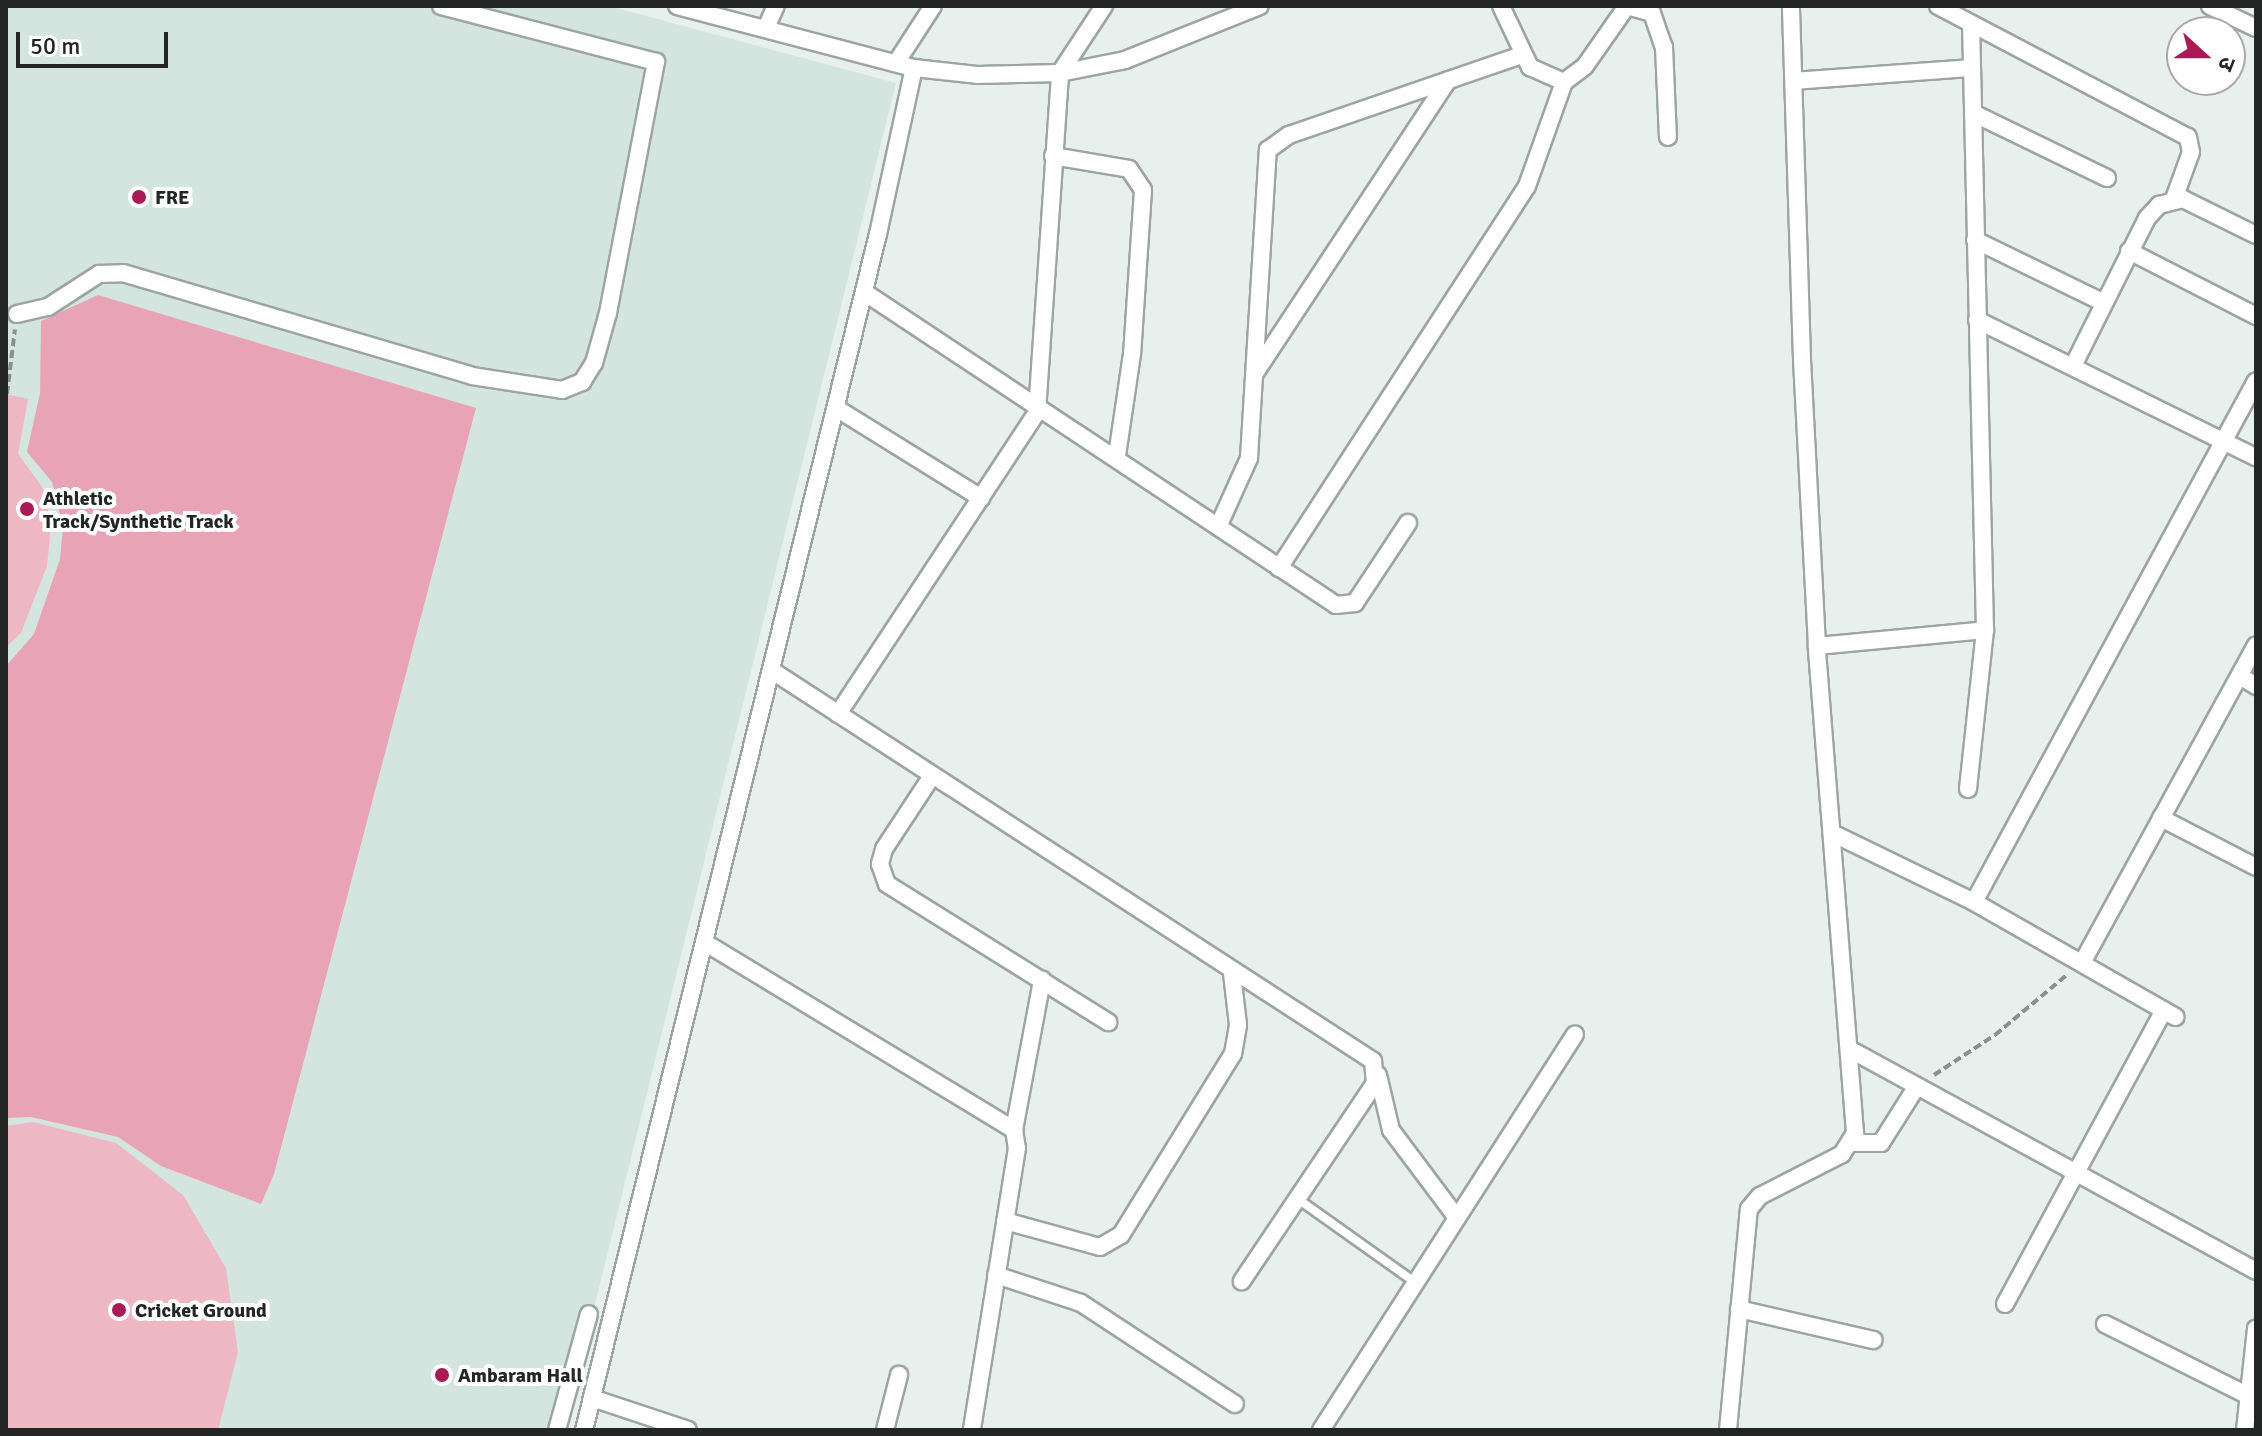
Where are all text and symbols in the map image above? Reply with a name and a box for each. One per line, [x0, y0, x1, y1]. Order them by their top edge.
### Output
scale bar [20, 16, 172, 66]
north arrow [2166, 16, 2246, 96]
text: 50 m [30, 31, 80, 61]
text: उ [2212, 53, 2242, 75]
place label: FRE [155, 185, 189, 209]
marker: FRE [130, 188, 148, 206]
place label: Athletic Track/Synthetic Track [43, 486, 234, 533]
marker: Athletic Track/Synthetic Track [18, 500, 36, 518]
place label: Cricket Ground [135, 1298, 267, 1322]
marker: Cricket Ground [110, 1301, 128, 1319]
place label: Ambaram Hall [458, 1363, 583, 1387]
marker: Ambaram Hall [433, 1366, 451, 1384]

